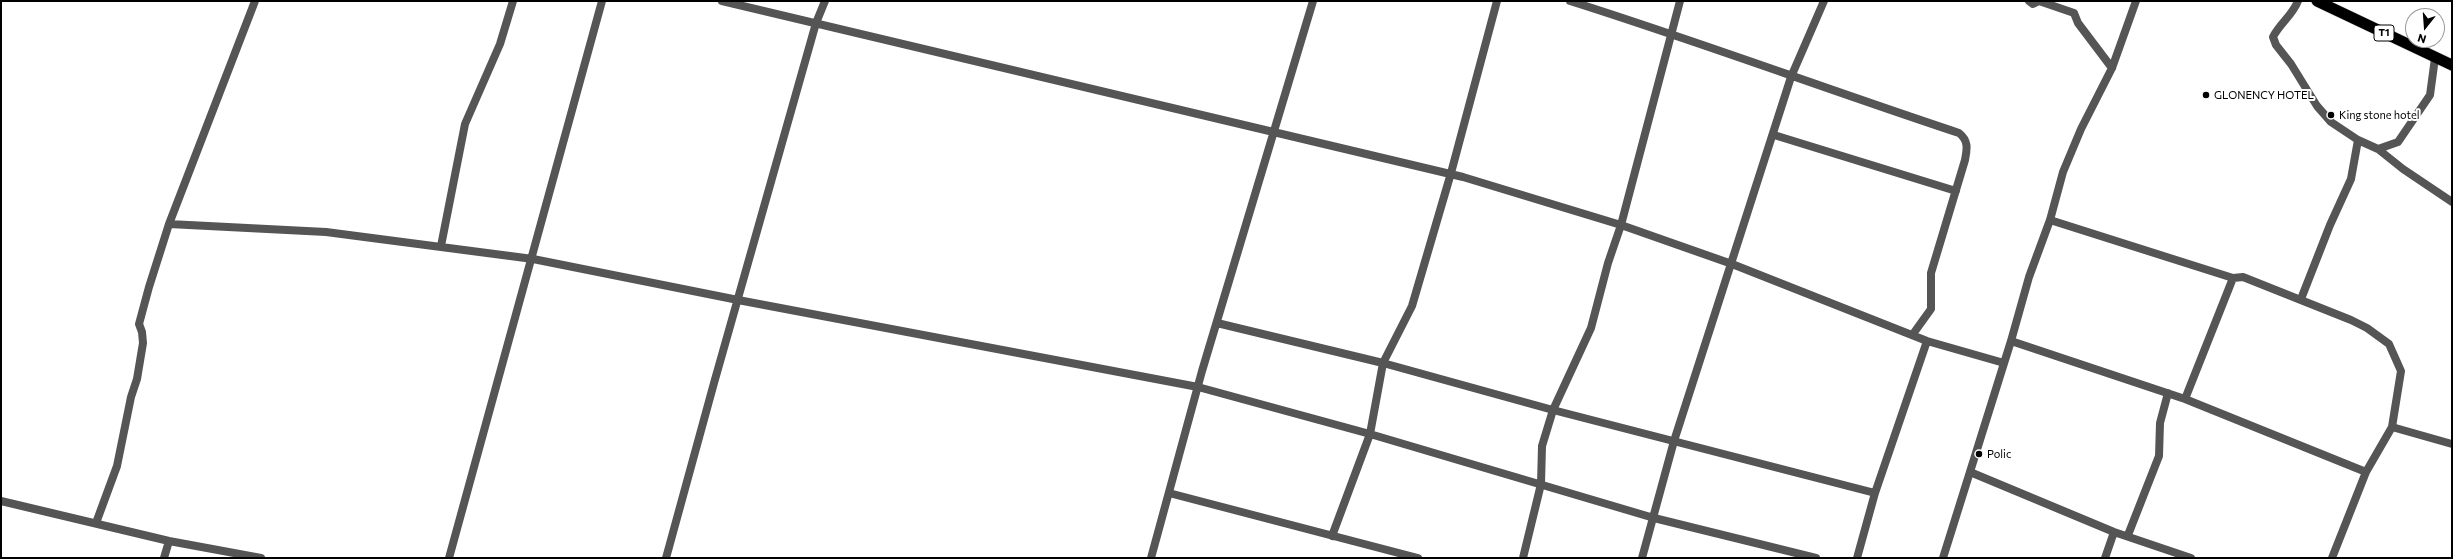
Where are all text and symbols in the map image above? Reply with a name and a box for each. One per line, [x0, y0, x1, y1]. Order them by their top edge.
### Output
north arrow [2405, 8, 2445, 48]
road number: T1 [2374, 25, 2394, 41]
text: N [2416, 32, 2427, 46]
place label: GLONENCY HOTEL [2214, 88, 2314, 102]
marker: GLONENCY HOTEL [2201, 90, 2211, 100]
place label: King stone hotel [2339, 108, 2420, 122]
marker: King stone hotel [2326, 110, 2336, 120]
place label: Polic [1987, 447, 2011, 461]
marker: Polic [1974, 449, 1984, 459]

